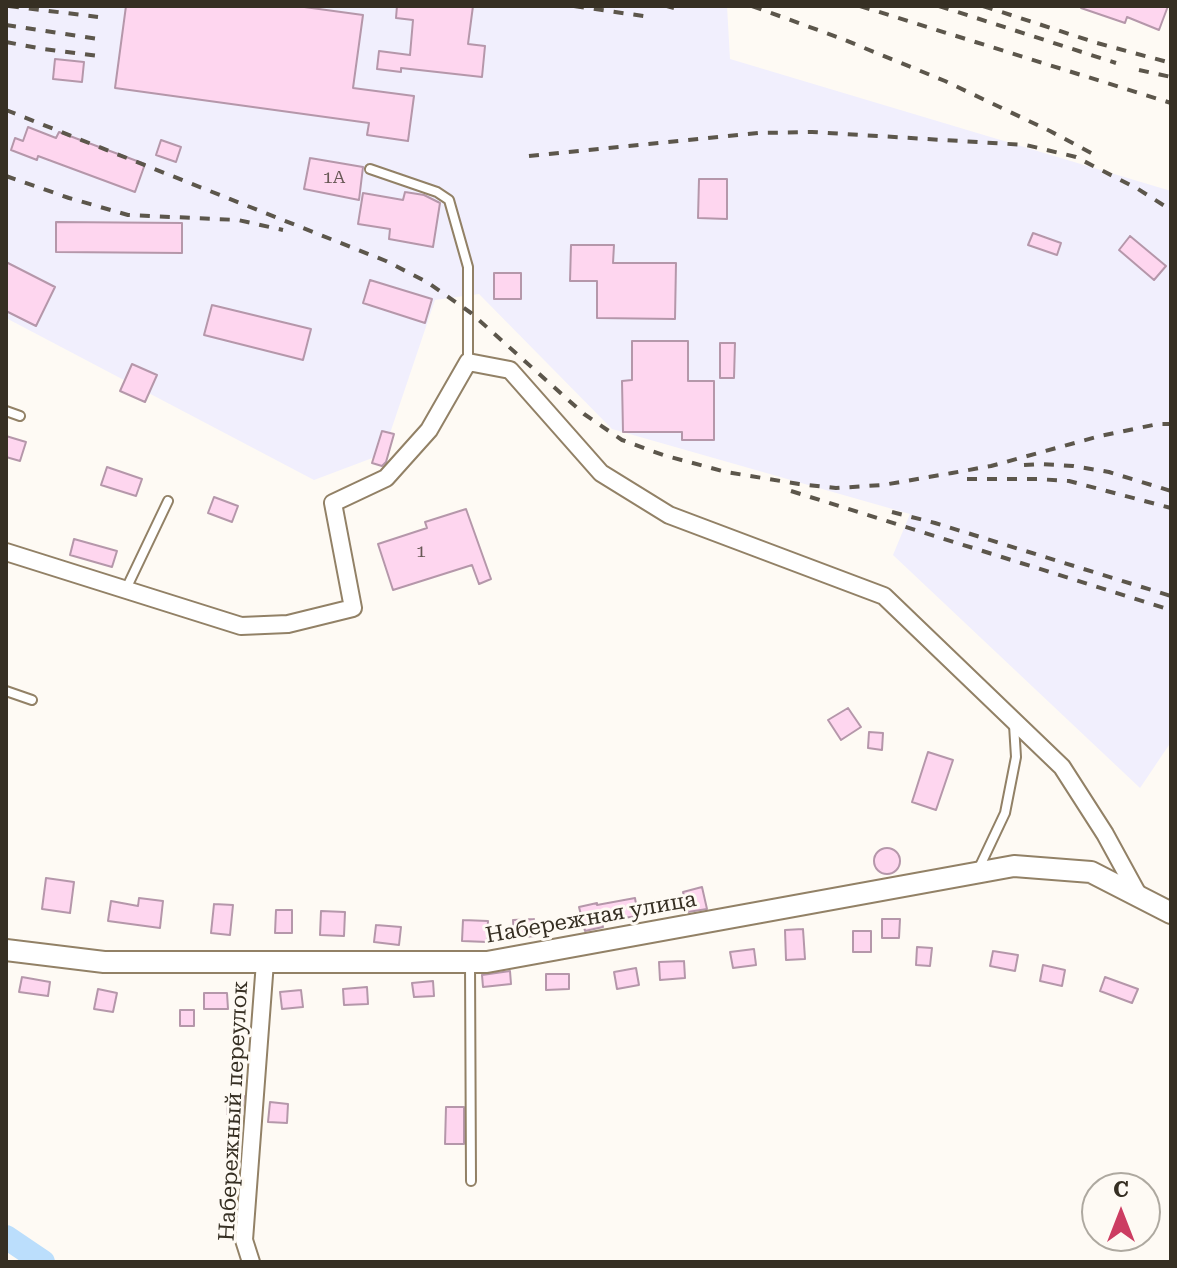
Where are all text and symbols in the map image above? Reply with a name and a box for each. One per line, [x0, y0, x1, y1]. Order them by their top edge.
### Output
house number: 1А [323, 167, 345, 189]
house number: 1 [416, 541, 426, 563]
street label: Набережная улица [484, 886, 698, 950]
street label: Набережный переулок [214, 980, 254, 1242]
north arrow [1081, 1172, 1161, 1252]
text: С [1113, 1177, 1129, 1202]

